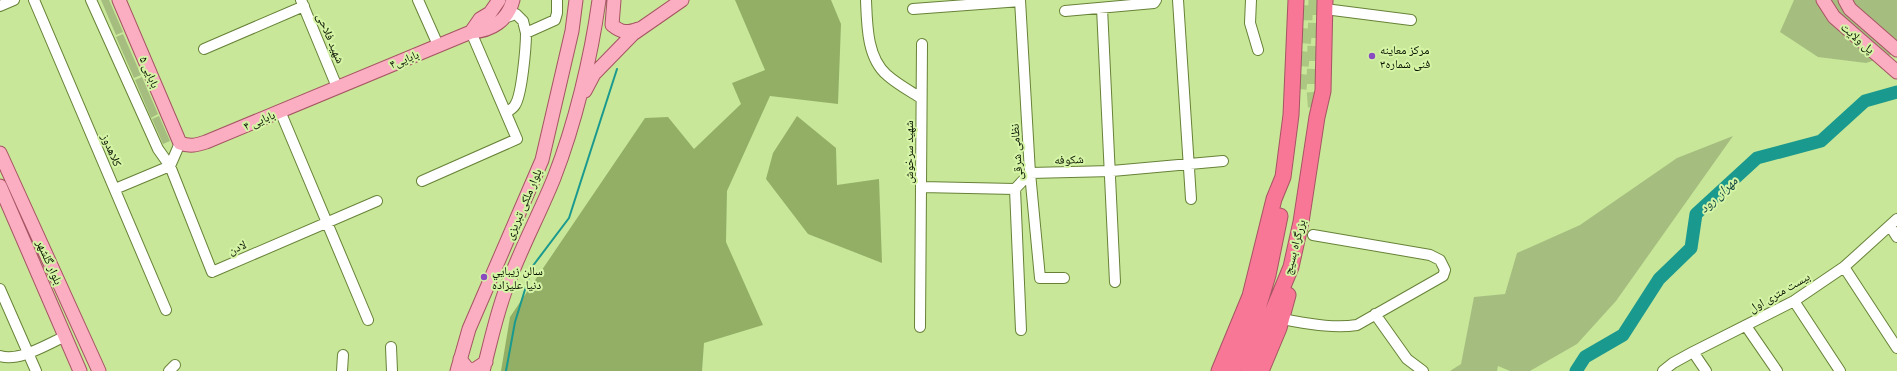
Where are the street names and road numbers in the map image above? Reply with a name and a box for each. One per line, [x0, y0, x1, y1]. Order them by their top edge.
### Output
street label: شهید فلاحی [313, 11, 347, 66]
street label: پل ولایت [1838, 20, 1878, 57]
street label: بابایی۴ [387, 47, 421, 72]
street label: ۵ بابایی [136, 54, 162, 90]
street label: بابایی ۴ [241, 108, 277, 134]
street label: شهید سرخوش [902, 120, 916, 184]
street label: نظامی شرقی [1008, 123, 1025, 181]
street label: کلاهدوز [99, 131, 125, 168]
street label: شکوفه [1054, 152, 1084, 166]
street label: بلوار ملکى تبریزى [502, 167, 545, 242]
street label: بزرگراه بسیج [1280, 218, 1309, 276]
street label: بلوار گلشهر [33, 237, 66, 287]
street label: لادن [226, 237, 248, 257]
street label: بیست متری اول [1746, 269, 1813, 316]

